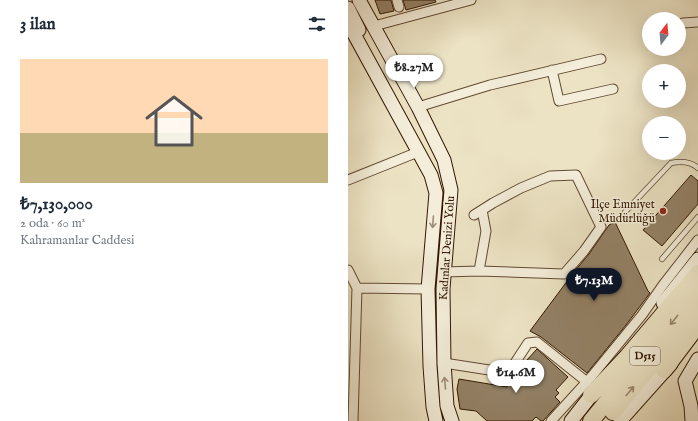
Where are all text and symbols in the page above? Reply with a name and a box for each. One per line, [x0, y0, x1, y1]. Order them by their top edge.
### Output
north arrow [642, 12, 686, 56]
map controls [642, 12, 686, 160]
icon: filters [306, 13, 328, 35]
text: 3 ilan [20, 14, 56, 35]
pin: ₺8.27M [381, 55, 447, 89]
text: ₺8.27M [394, 59, 434, 76]
button: + [642, 64, 686, 108]
icon: home [138, 85, 210, 157]
button: − [642, 116, 686, 160]
text: ₺7,130,000 [20, 194, 93, 215]
street label: Kadınlar Denizi Yolu [436, 195, 458, 301]
place label: Ilçe Emniyet Müdürlüğü [591, 197, 655, 226]
marker: Ilçe Emniyet Müdürlüğü [658, 206, 668, 216]
text: 2 oda · 60 m² [20, 215, 85, 232]
one-way arrow [430, 215, 437, 228]
text: Kahramanlar Caddesi [20, 232, 135, 249]
pin: ₺7.13M [561, 268, 627, 302]
text: ₺7.13M [575, 272, 613, 289]
one-way arrow [669, 315, 678, 326]
road number: D515 [630, 347, 660, 365]
pin: ₺14.6M [483, 360, 549, 394]
text: ₺14.6M [496, 364, 536, 381]
one-way arrow [442, 377, 449, 390]
one-way arrow [626, 386, 635, 397]

